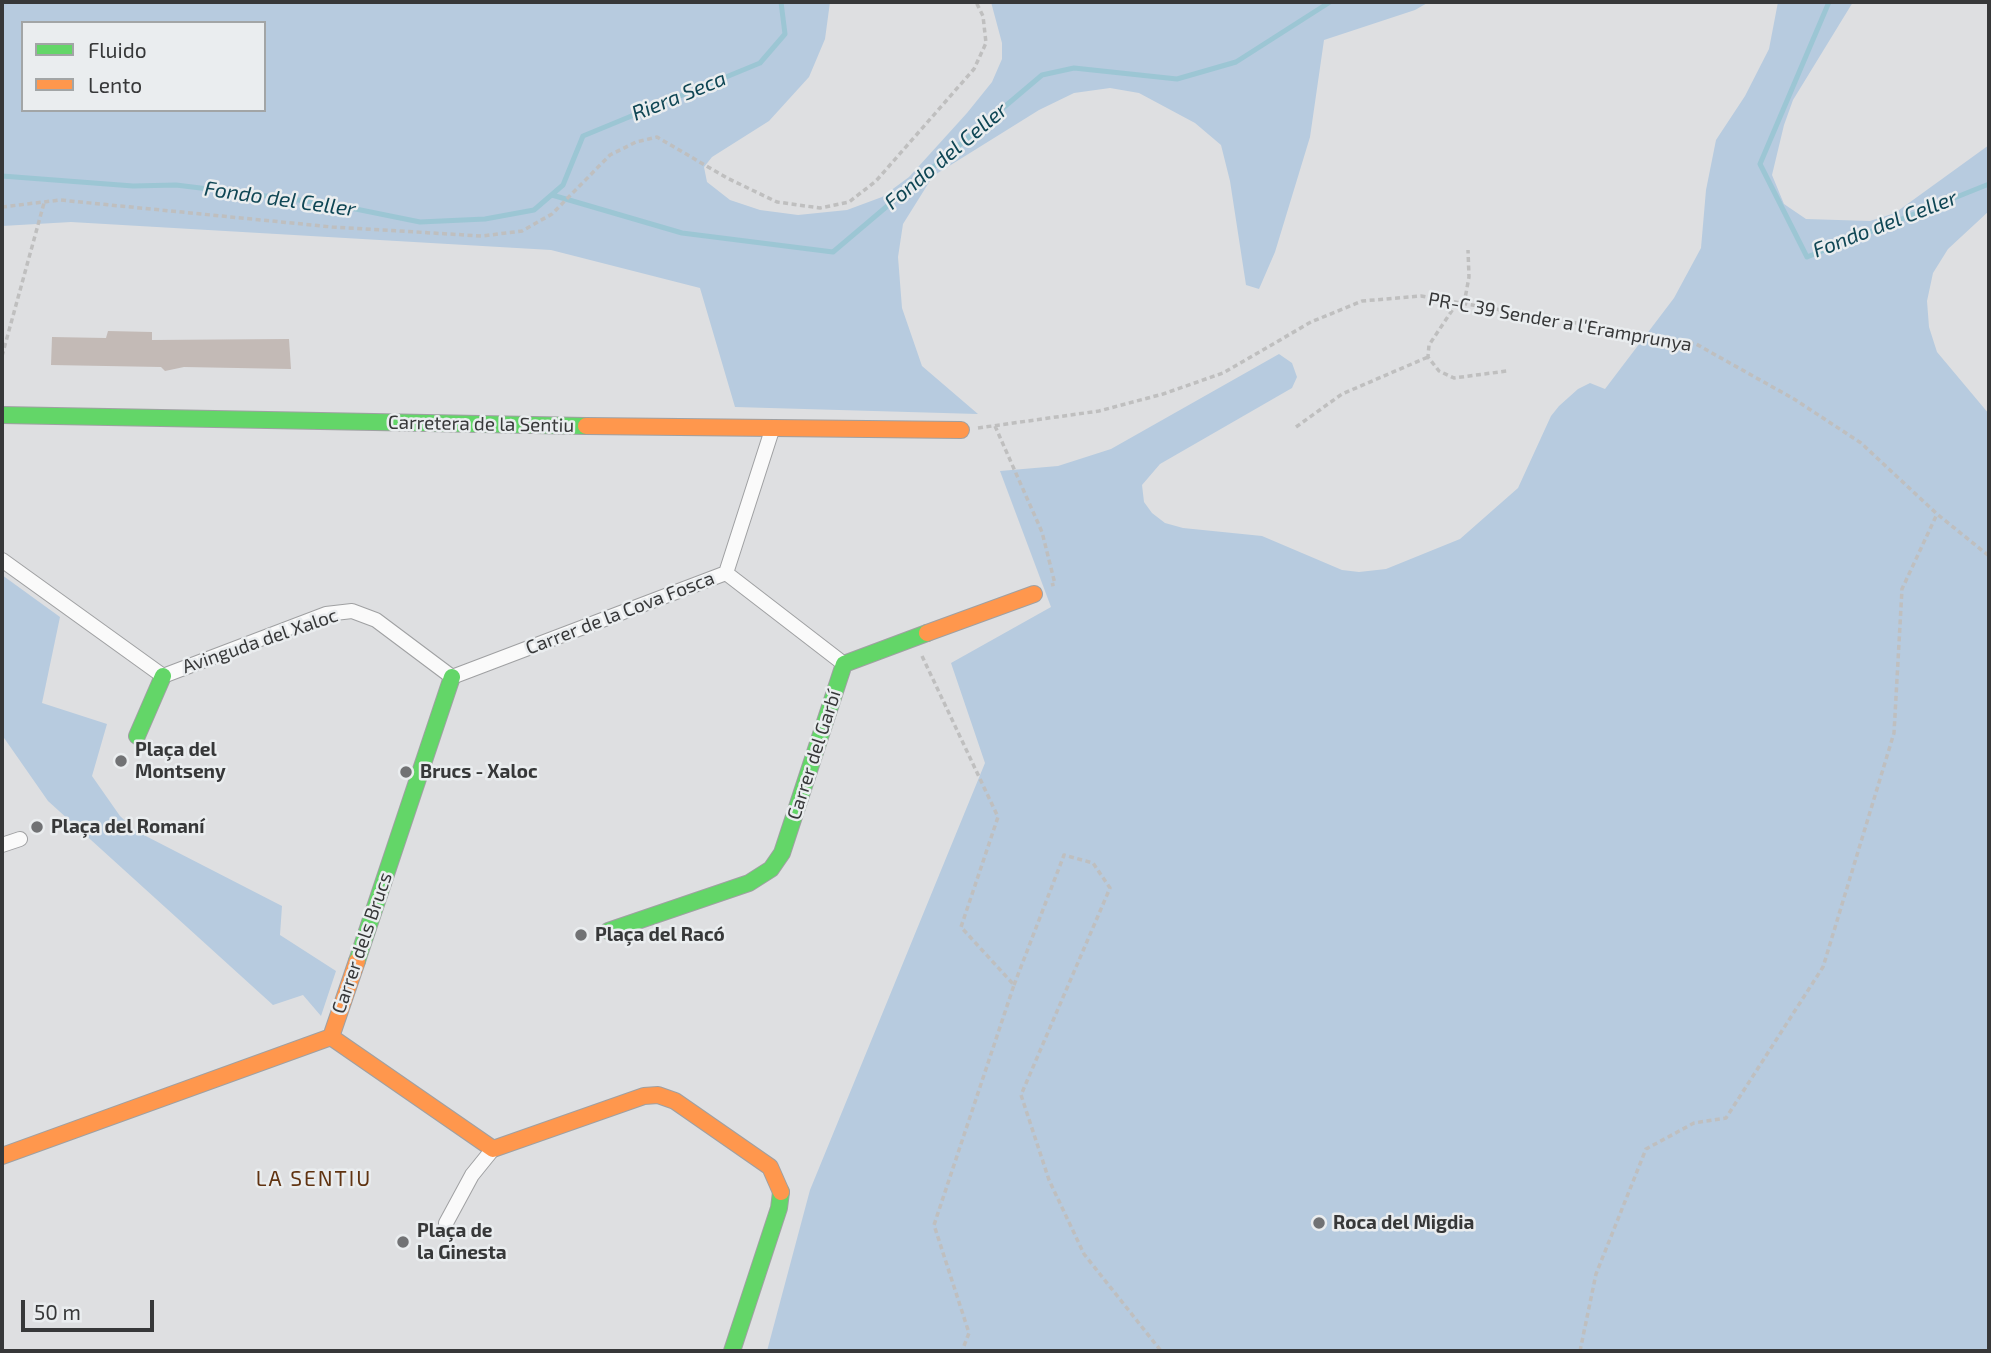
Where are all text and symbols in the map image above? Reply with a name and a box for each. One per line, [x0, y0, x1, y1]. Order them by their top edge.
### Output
legend [21, 21, 266, 112]
text: Fluido [88, 37, 147, 62]
water label: Riera Seca [628, 66, 730, 126]
text: Lento [88, 72, 142, 97]
water label: Fondo del Celler [879, 97, 1013, 215]
water label: Fondo del Celler [203, 176, 357, 222]
water label: Fondo del Celler [1809, 185, 1961, 263]
street label: PR-C 39 Sender a l'Eramprunya [1426, 288, 1694, 356]
street label: Carretera de la Sentiu [388, 411, 574, 437]
street label: Carrer de la Cova Fosca [522, 566, 718, 660]
street label: Avinguda del Xaloc [179, 604, 341, 678]
street label: Carrer del Garbí [782, 687, 846, 823]
place label: Plaça del Montseny [135, 739, 226, 783]
marker: Plaça del Montseny [113, 753, 129, 769]
place label: Brucs - Xaloc [420, 761, 538, 783]
marker: Brucs - Xaloc [398, 764, 414, 780]
place label: Plaça del Romaní [51, 816, 204, 838]
marker: Plaça del Romaní [29, 819, 45, 835]
street label: Carrer dels Brucs [327, 869, 397, 1017]
place label: Plaça del Racó [595, 924, 725, 946]
marker: Plaça del Racó [573, 927, 589, 943]
district label: LA SENTIU [257, 1166, 371, 1192]
place label: Roca del Migdia [1333, 1212, 1474, 1234]
marker: Roca del Migdia [1311, 1215, 1327, 1231]
place label: Plaça de la Ginesta [417, 1220, 507, 1264]
marker: Plaça de la Ginesta [395, 1234, 411, 1250]
scale bar [24, 1286, 158, 1330]
text: 50 m [34, 1299, 81, 1324]

